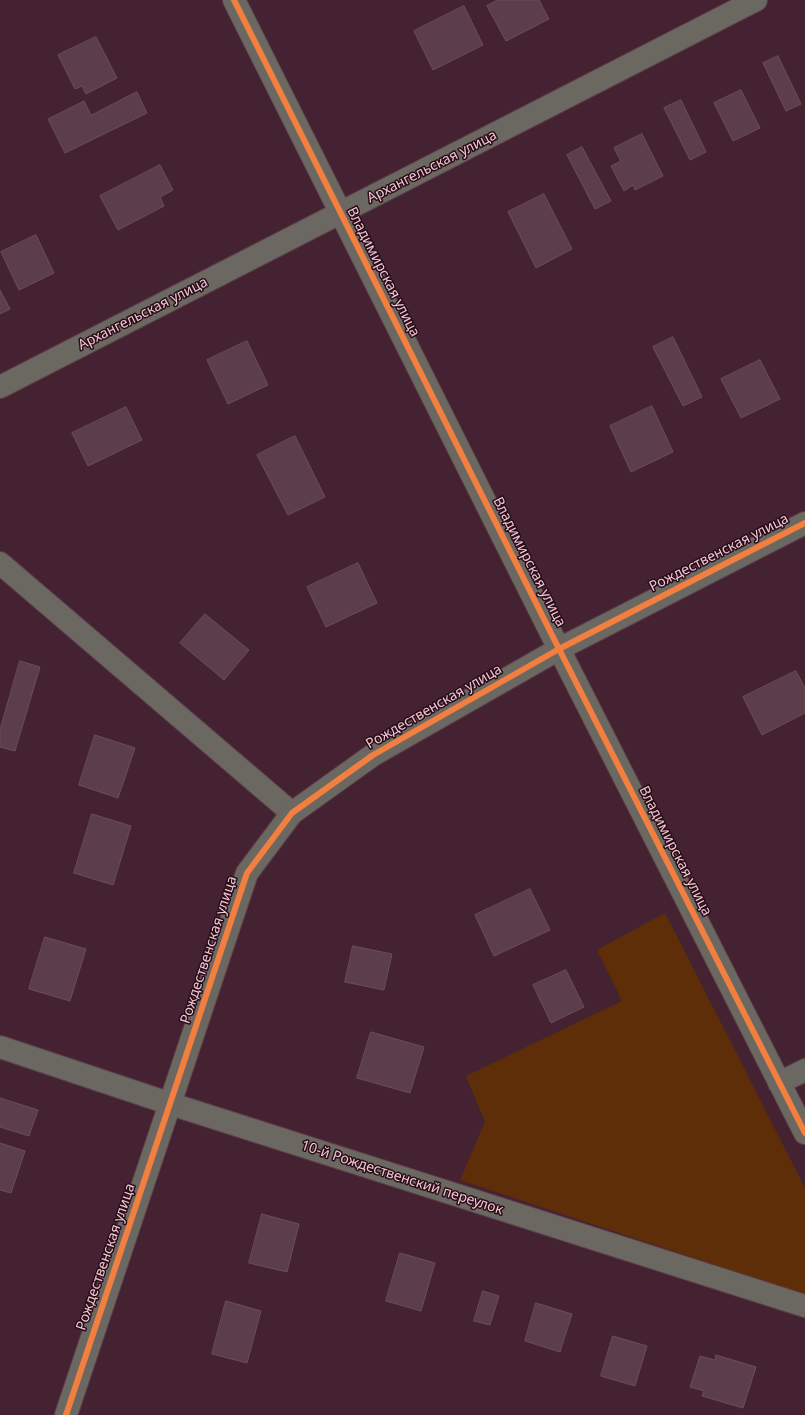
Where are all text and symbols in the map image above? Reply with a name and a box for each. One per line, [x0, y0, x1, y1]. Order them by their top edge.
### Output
street label: Архангельская улица [364, 127, 500, 207]
street label: Владимирская улица [343, 204, 423, 340]
street label: Архангельская улица [75, 274, 211, 354]
street label: Владимирская улица [489, 494, 569, 630]
street label: Рождественская улица [647, 511, 791, 595]
street label: Рождественская улица [363, 661, 505, 753]
street label: Владимирская улица [635, 783, 715, 919]
street label: Рождественская улица [177, 874, 241, 1026]
street label: 10-й Рождественский переулок [299, 1137, 505, 1219]
street label: Рождественская улица [73, 1181, 139, 1333]

